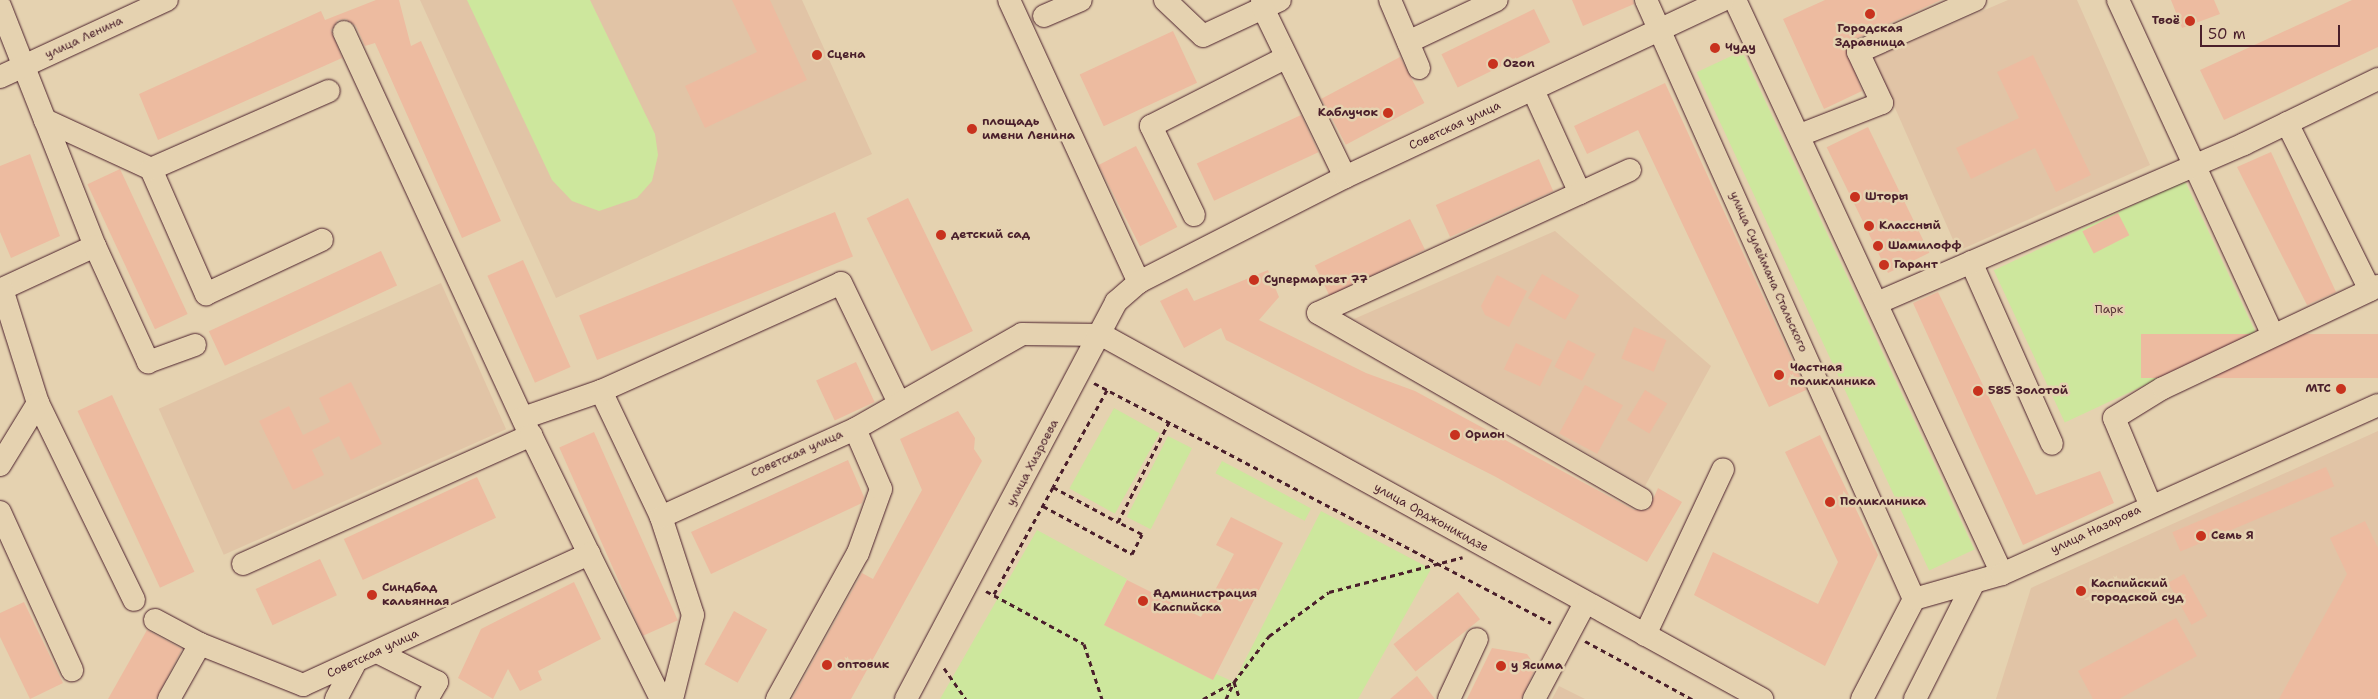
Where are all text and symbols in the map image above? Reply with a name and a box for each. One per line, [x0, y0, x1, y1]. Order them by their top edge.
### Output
marker: Городская Здравница [1864, 8, 1876, 20]
street label: улица Ленина [43, 14, 125, 62]
place label: Твоё [2152, 14, 2180, 28]
marker: Твоё [2184, 15, 2196, 27]
scale bar [2203, 15, 2343, 47]
place label: Городская Здравница [1835, 22, 1905, 50]
text: 50 m [2208, 24, 2246, 44]
place label: Чуду [1725, 41, 1756, 55]
marker: Чуду [1709, 42, 1721, 54]
place label: Сцена [827, 48, 865, 62]
marker: Сцена [811, 49, 823, 61]
place label: Ozon [1503, 57, 1535, 71]
marker: Ozon [1487, 58, 1499, 70]
street label: Советская улица [1407, 99, 1503, 153]
place label: Каблучок [1318, 106, 1378, 120]
marker: Каблучок [1382, 107, 1394, 119]
place label: площадь имени Ленина [982, 115, 1075, 143]
marker: площадь имени Ленина [966, 123, 978, 135]
street label: улица Сулеймана Стальского [1726, 189, 1810, 355]
place label: Шторы [1865, 190, 1908, 204]
marker: Шторы [1849, 191, 1861, 203]
place label: Классный [1879, 219, 1941, 233]
marker: Классный [1863, 220, 1875, 232]
place label: детский сад [951, 228, 1030, 242]
marker: детский сад [935, 229, 947, 241]
place label: Шамилофф [1888, 239, 1961, 253]
marker: Шамилофф [1872, 240, 1884, 252]
place label: Гарант [1894, 258, 1938, 272]
marker: Гарант [1878, 259, 1890, 271]
place label: Супермаркет 77 [1264, 273, 1368, 287]
marker: Супермаркет 77 [1248, 274, 1260, 286]
park label: Парк [2095, 303, 2123, 317]
place label: Частная поликлиника [1790, 361, 1875, 389]
marker: Частная поликлиника [1772, 368, 1786, 382]
place label: МТС [2305, 382, 2331, 396]
marker: МТС [2335, 383, 2347, 395]
place label: 585 Золотой [1988, 384, 2068, 398]
marker: 585 Золотой [1972, 385, 1984, 397]
street label: улица Хизроева [1004, 417, 1062, 509]
street label: Советская улица [749, 427, 845, 481]
place label: Орион [1465, 428, 1505, 442]
marker: Орион [1449, 429, 1461, 441]
street label: улица Орджоникидзе [1371, 481, 1491, 555]
place label: Поликлиника [1840, 495, 1926, 509]
marker: Поликлиника [1824, 496, 1836, 508]
street label: улица Назарова [2049, 503, 2143, 557]
place label: Семь Я [2211, 529, 2254, 543]
marker: Семь Я [2195, 530, 2207, 542]
place label: Каспийский городской суд [2091, 577, 2184, 605]
place label: Синдбад кальянная [382, 581, 449, 609]
marker: Каспийский городской суд [2075, 585, 2087, 597]
place label: Администрация Каспийска [1153, 587, 1257, 615]
marker: Синдбад кальянная [366, 589, 378, 601]
marker: Администрация Каспийска [1137, 595, 1149, 607]
street label: Советская улица [325, 627, 421, 681]
place label: оптовик [837, 658, 889, 672]
marker: оптовик [821, 659, 833, 671]
place label: у Ясима [1511, 659, 1563, 673]
marker: у Ясима [1495, 660, 1507, 672]

